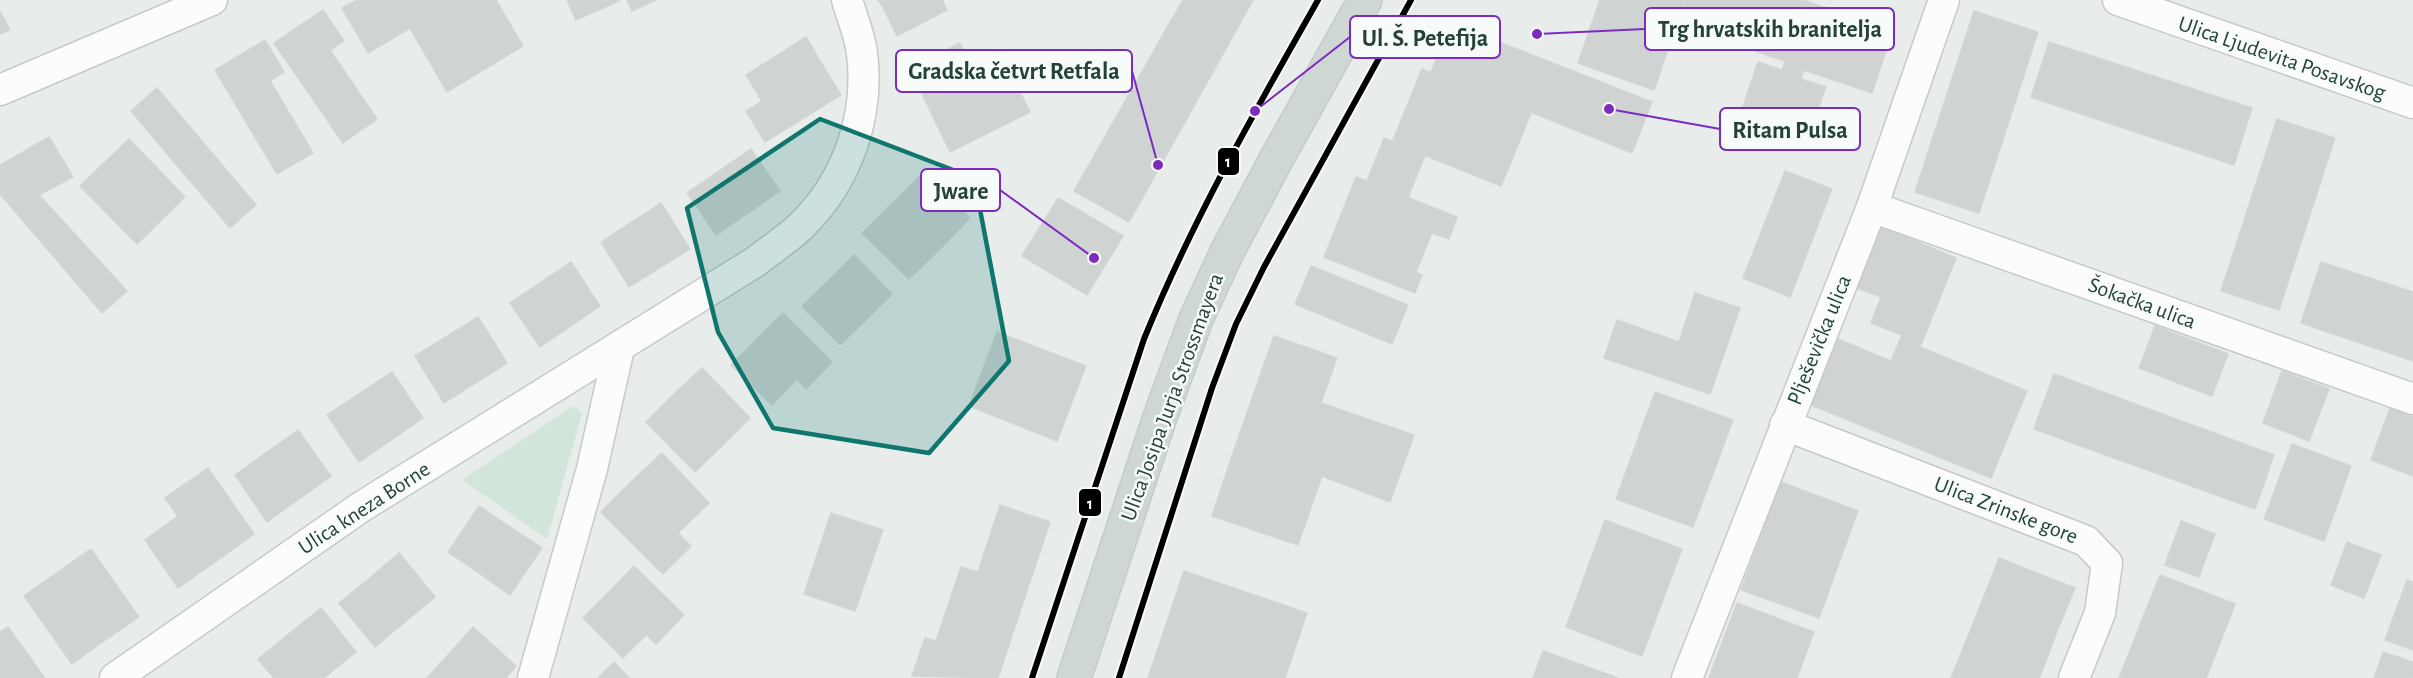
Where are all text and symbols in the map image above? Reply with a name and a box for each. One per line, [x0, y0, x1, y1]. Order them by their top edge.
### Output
callout: Trg hrvatskih branitelja [1645, 8, 1894, 50]
street label: Ulica Ljudevita Posavskog [2175, 12, 2389, 104]
callout: Ul. Š. Petefija [1350, 16, 1500, 58]
text: Trg hrvatskih branitelja [1658, 18, 1882, 42]
text: Ul. Š. Petefija [1362, 23, 1488, 51]
callout: Gradska četvrt Retfala [896, 50, 1132, 92]
text: Gradska četvrt Retfala [908, 60, 1120, 84]
callout: Ritam Pulsa [1720, 108, 1860, 150]
text: Ritam Pulsa [1732, 119, 1848, 143]
line badge: 1 [1217, 147, 1240, 176]
text: 1 [1225, 154, 1231, 170]
callout: Jware [921, 169, 1000, 211]
text: Jware [934, 180, 988, 204]
street label: Ulica Josipa Jurja Strossmayera [1117, 270, 1227, 524]
street label: Plješevička ulica [1783, 272, 1855, 408]
street label: Šokačka ulica [2085, 272, 2199, 333]
street label: Ulica kneza Borne [294, 457, 434, 559]
street label: Ulica Zrinske gore [1931, 472, 2081, 548]
line badge: 1 [1078, 488, 1102, 517]
text: 1 [1087, 496, 1093, 512]

